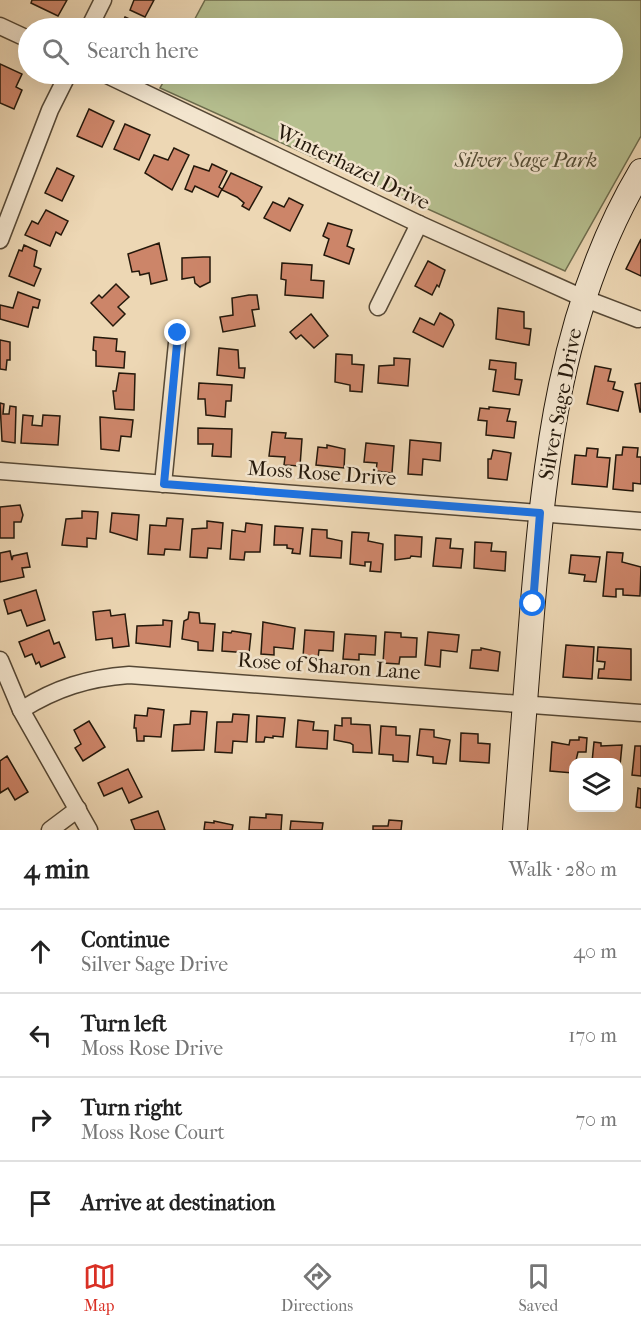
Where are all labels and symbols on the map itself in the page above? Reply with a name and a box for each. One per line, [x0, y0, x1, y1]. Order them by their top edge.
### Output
street label: Winterhazel Drive [271, 119, 434, 215]
park label: Silver Sage Park [454, 148, 597, 172]
route end [164, 319, 190, 345]
street label: Silver Sage Drive [533, 326, 587, 482]
street label: Moss Rose Drive [247, 456, 397, 490]
route start [519, 590, 545, 616]
street label: Rose of Sharon Lane [237, 648, 421, 684]

